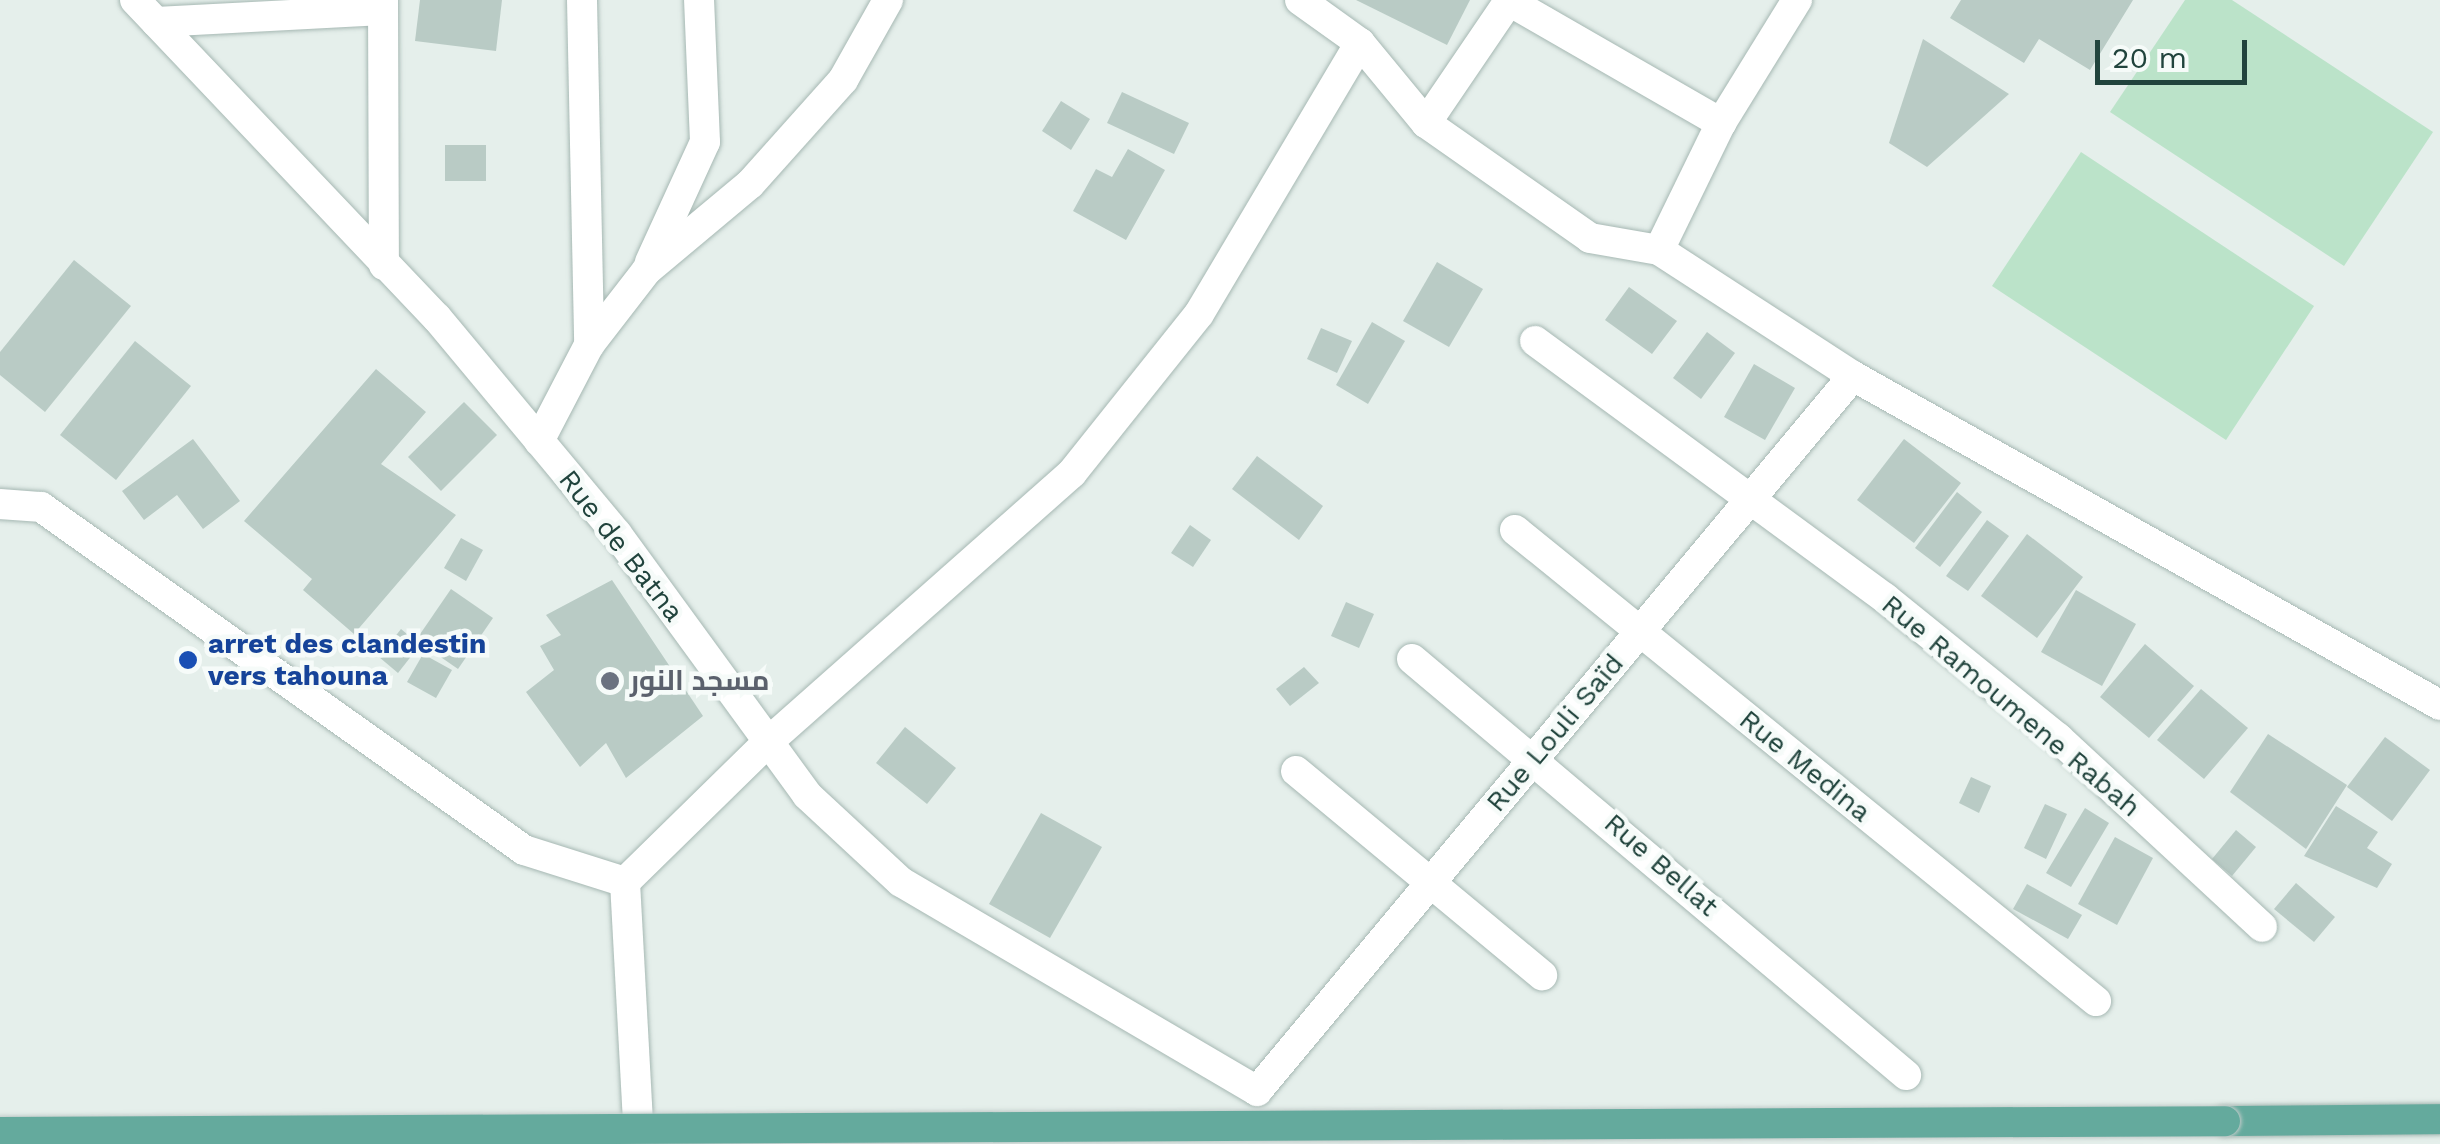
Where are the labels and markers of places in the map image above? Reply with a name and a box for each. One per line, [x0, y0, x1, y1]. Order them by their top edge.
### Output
place label: arret des clandestin vers tahouna [208, 627, 486, 693]
marker: arret des clandestin vers tahouna [177, 649, 199, 671]
place label: مسجد النور [630, 664, 770, 698]
marker: مسجد النور [599, 670, 621, 692]

